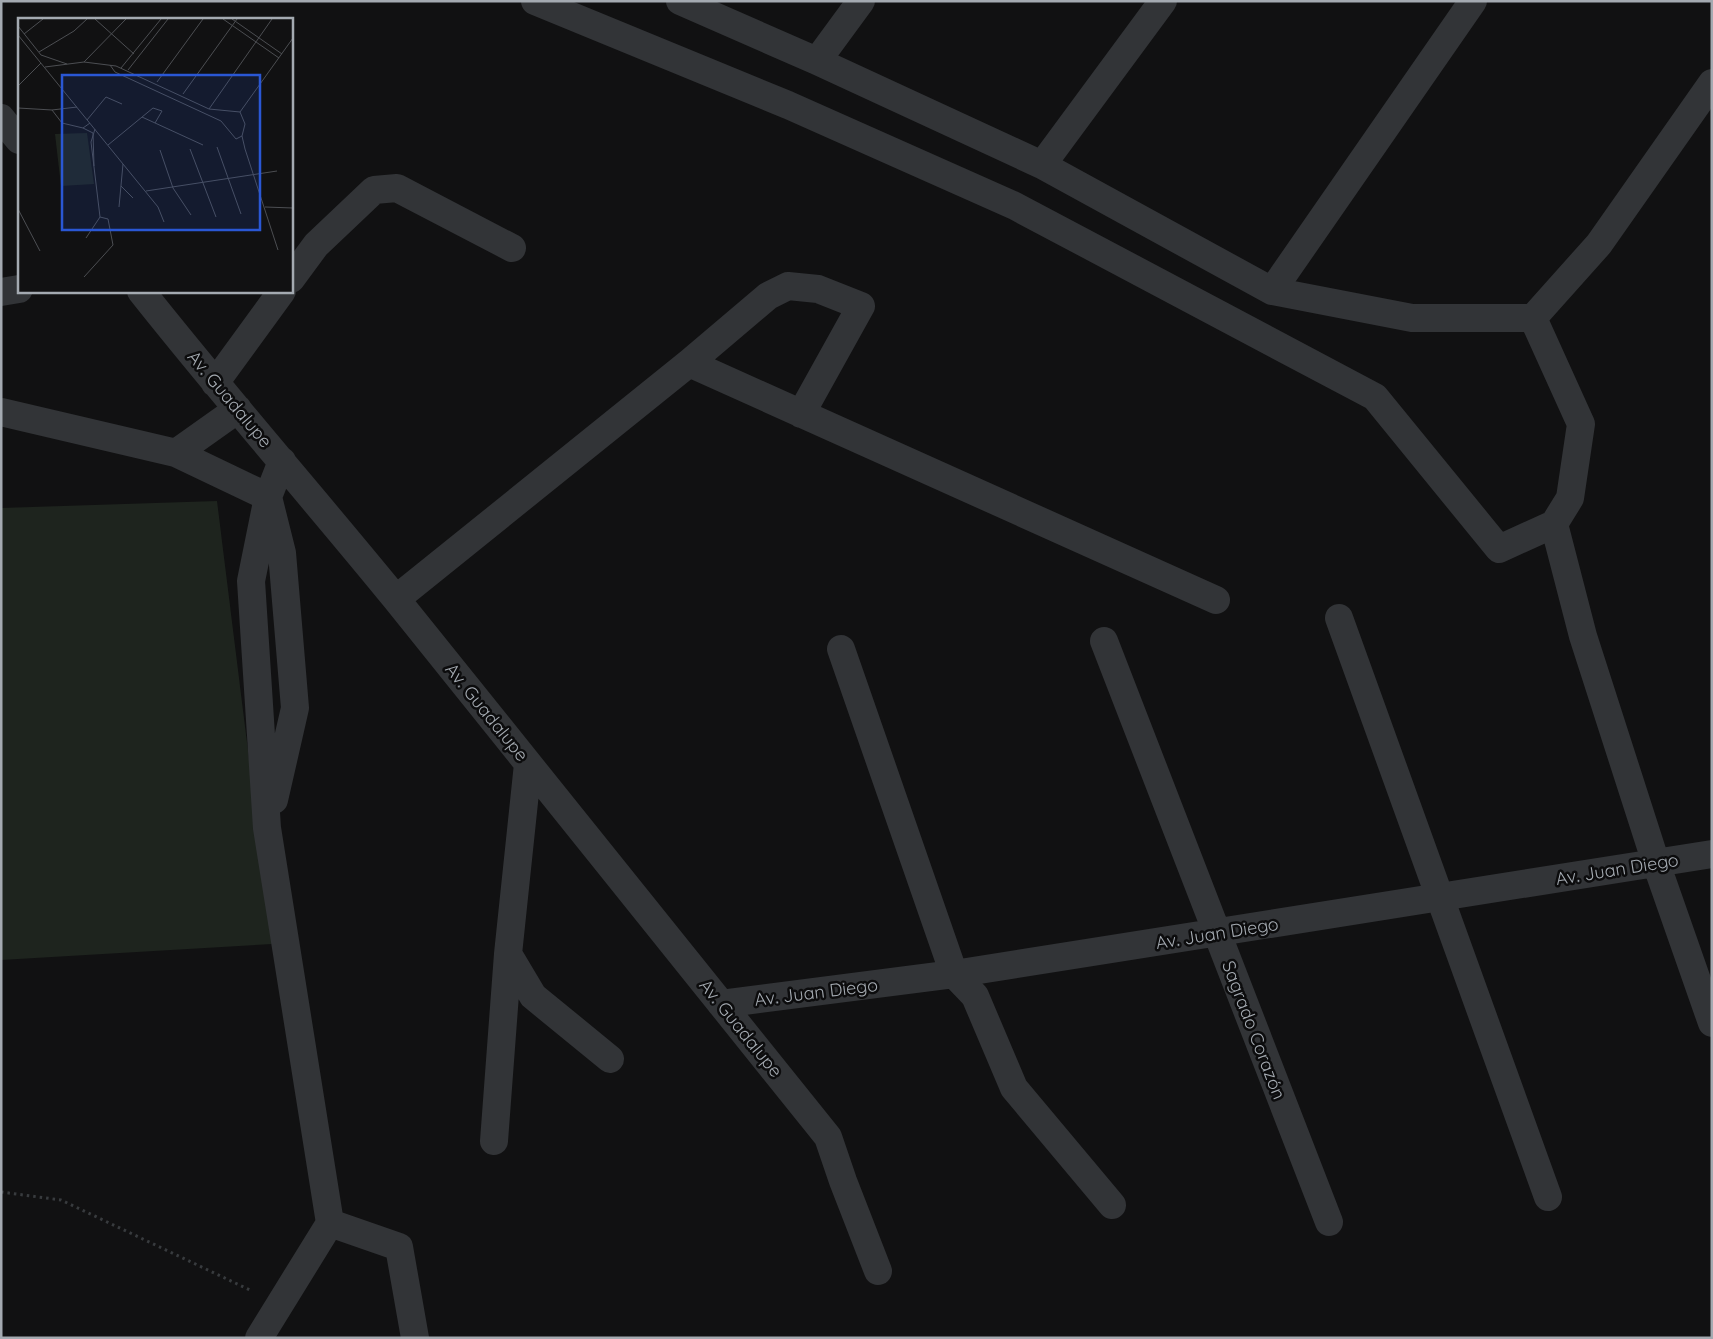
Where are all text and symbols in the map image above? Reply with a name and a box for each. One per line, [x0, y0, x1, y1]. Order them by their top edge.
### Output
inset map [18, 18, 292, 292]
street label: Av. Guadalupe [183, 346, 277, 452]
street label: Av. Guadalupe [440, 658, 534, 766]
street label: Av. Juan Diego [1554, 848, 1680, 890]
street label: Av. Juan Diego [1154, 912, 1280, 954]
street label: Sagrado Corazón [1217, 957, 1291, 1103]
street label: Av. Juan Diego [753, 973, 879, 1011]
street label: Av. Guadalupe [694, 974, 788, 1082]

